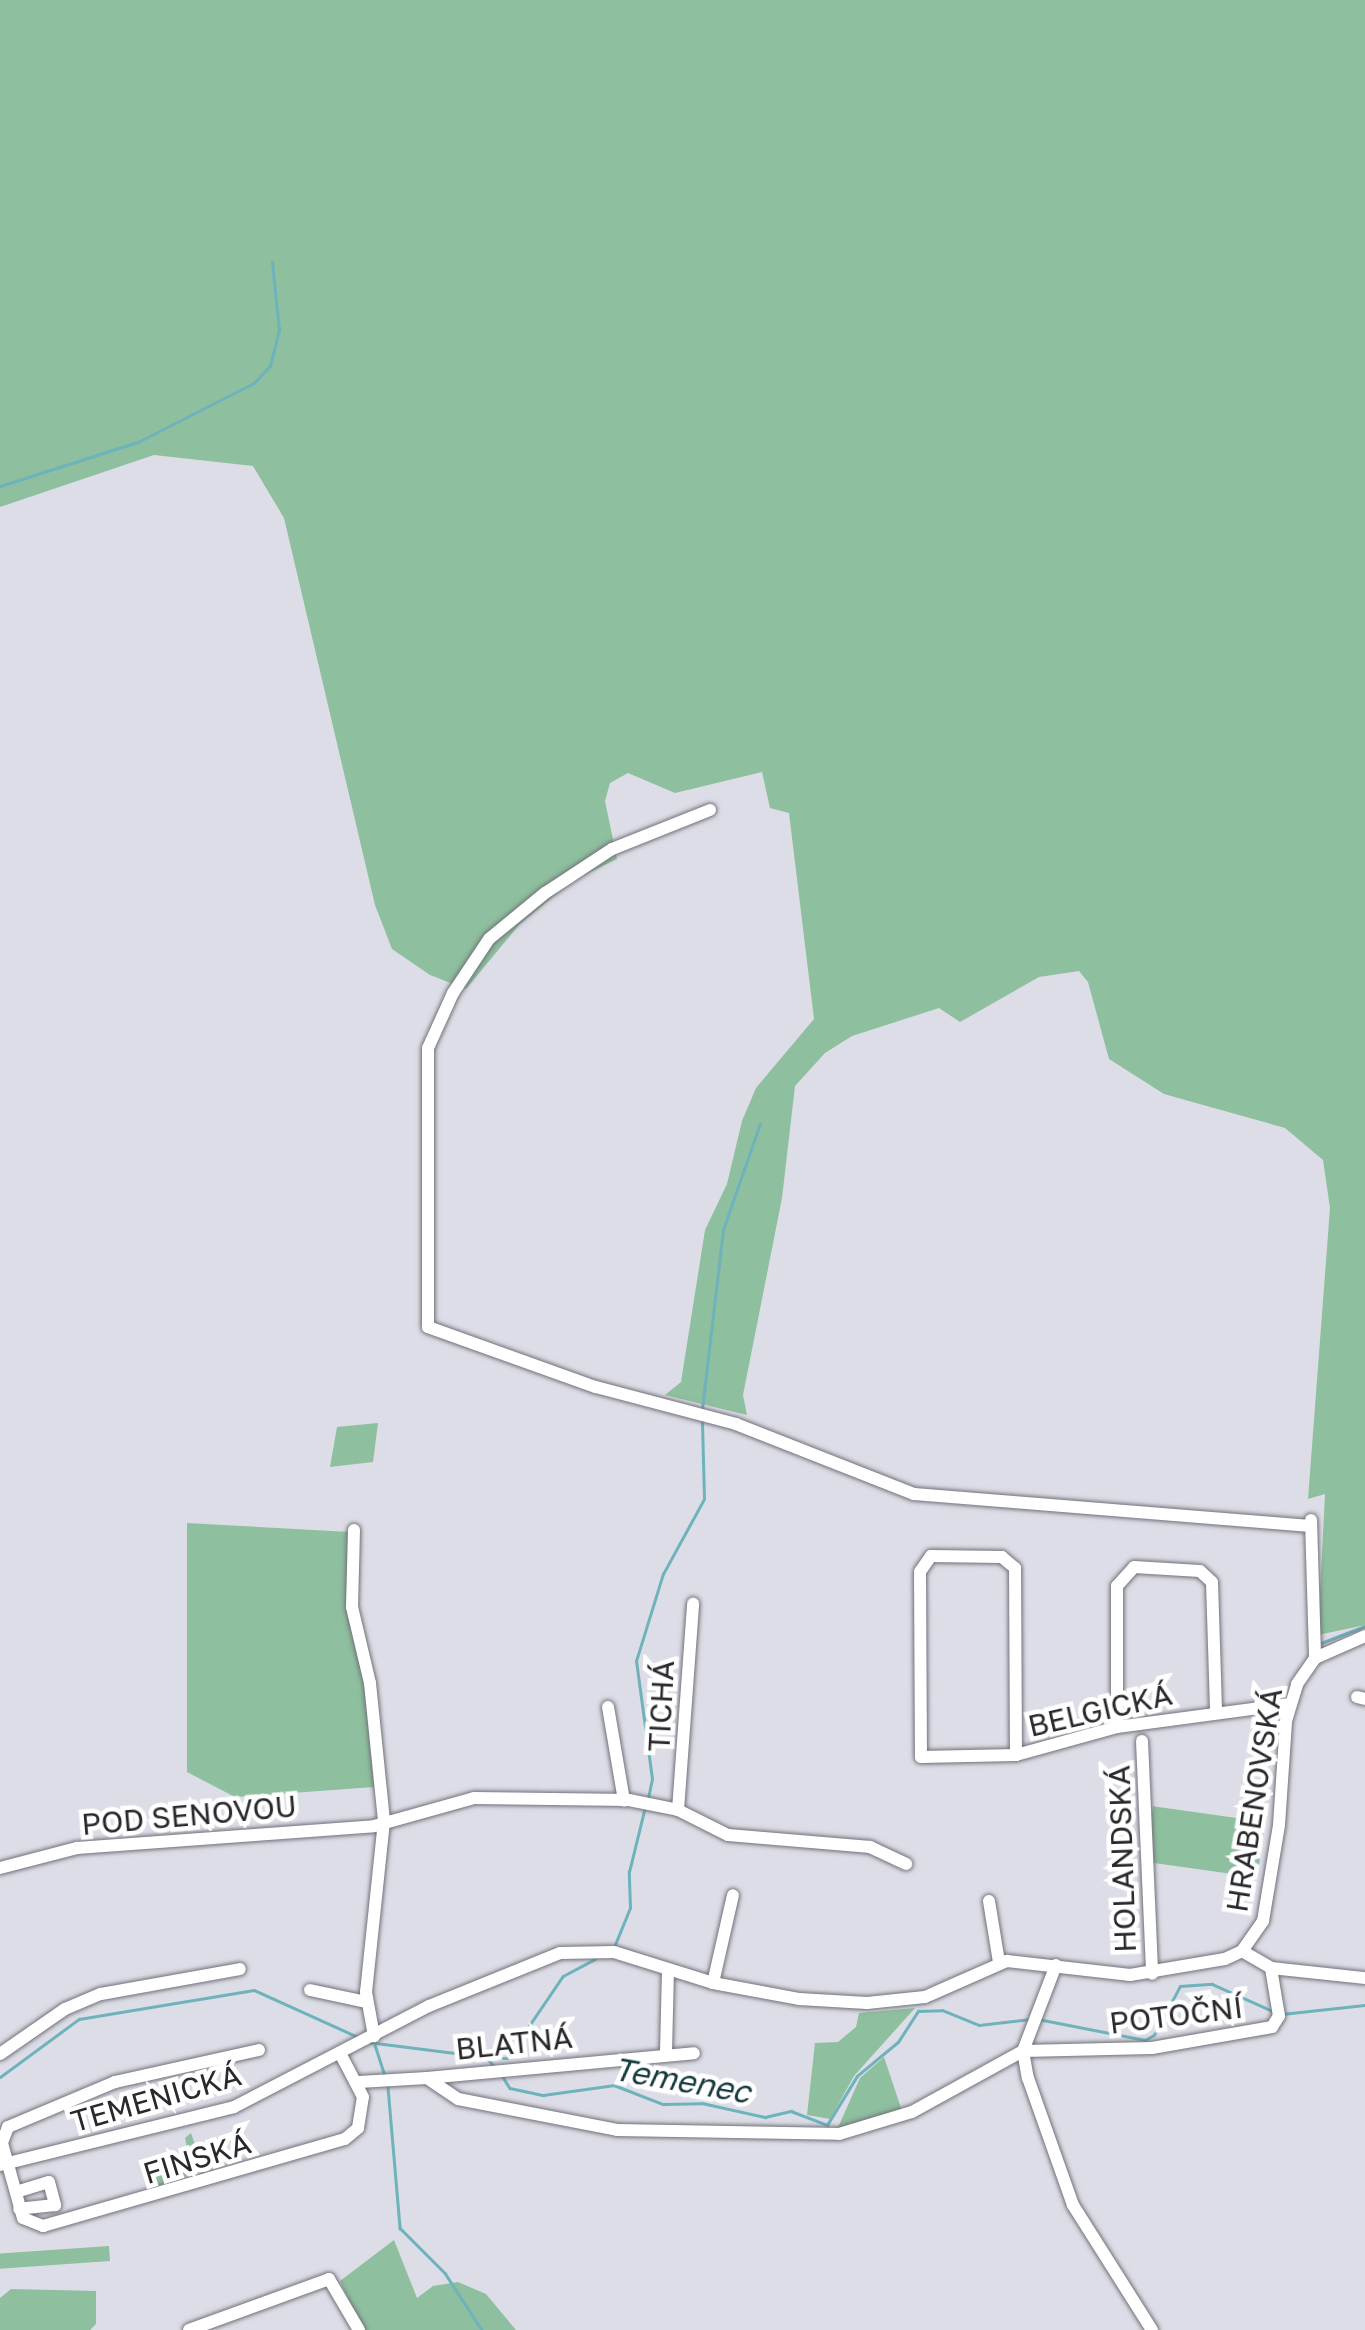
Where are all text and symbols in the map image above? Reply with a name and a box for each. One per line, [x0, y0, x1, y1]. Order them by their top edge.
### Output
street label: TICHÁ [641, 1659, 681, 1753]
street label: BELGICKÁ [1024, 1676, 1176, 1744]
street label: HRABENOVSKÁ [1219, 1685, 1289, 1915]
street label: HOLANDSKÁ [1101, 1765, 1143, 1953]
street label: POD SENOVOU [80, 1788, 298, 1842]
street label: POTOČNÍ [1107, 1989, 1245, 2041]
street label: BLATNÁ [454, 2019, 574, 2067]
water label: Temenec [611, 2049, 753, 2111]
street label: TEMENICKÁ [67, 2057, 245, 2139]
street label: FINSKÁ [139, 2125, 255, 2191]

